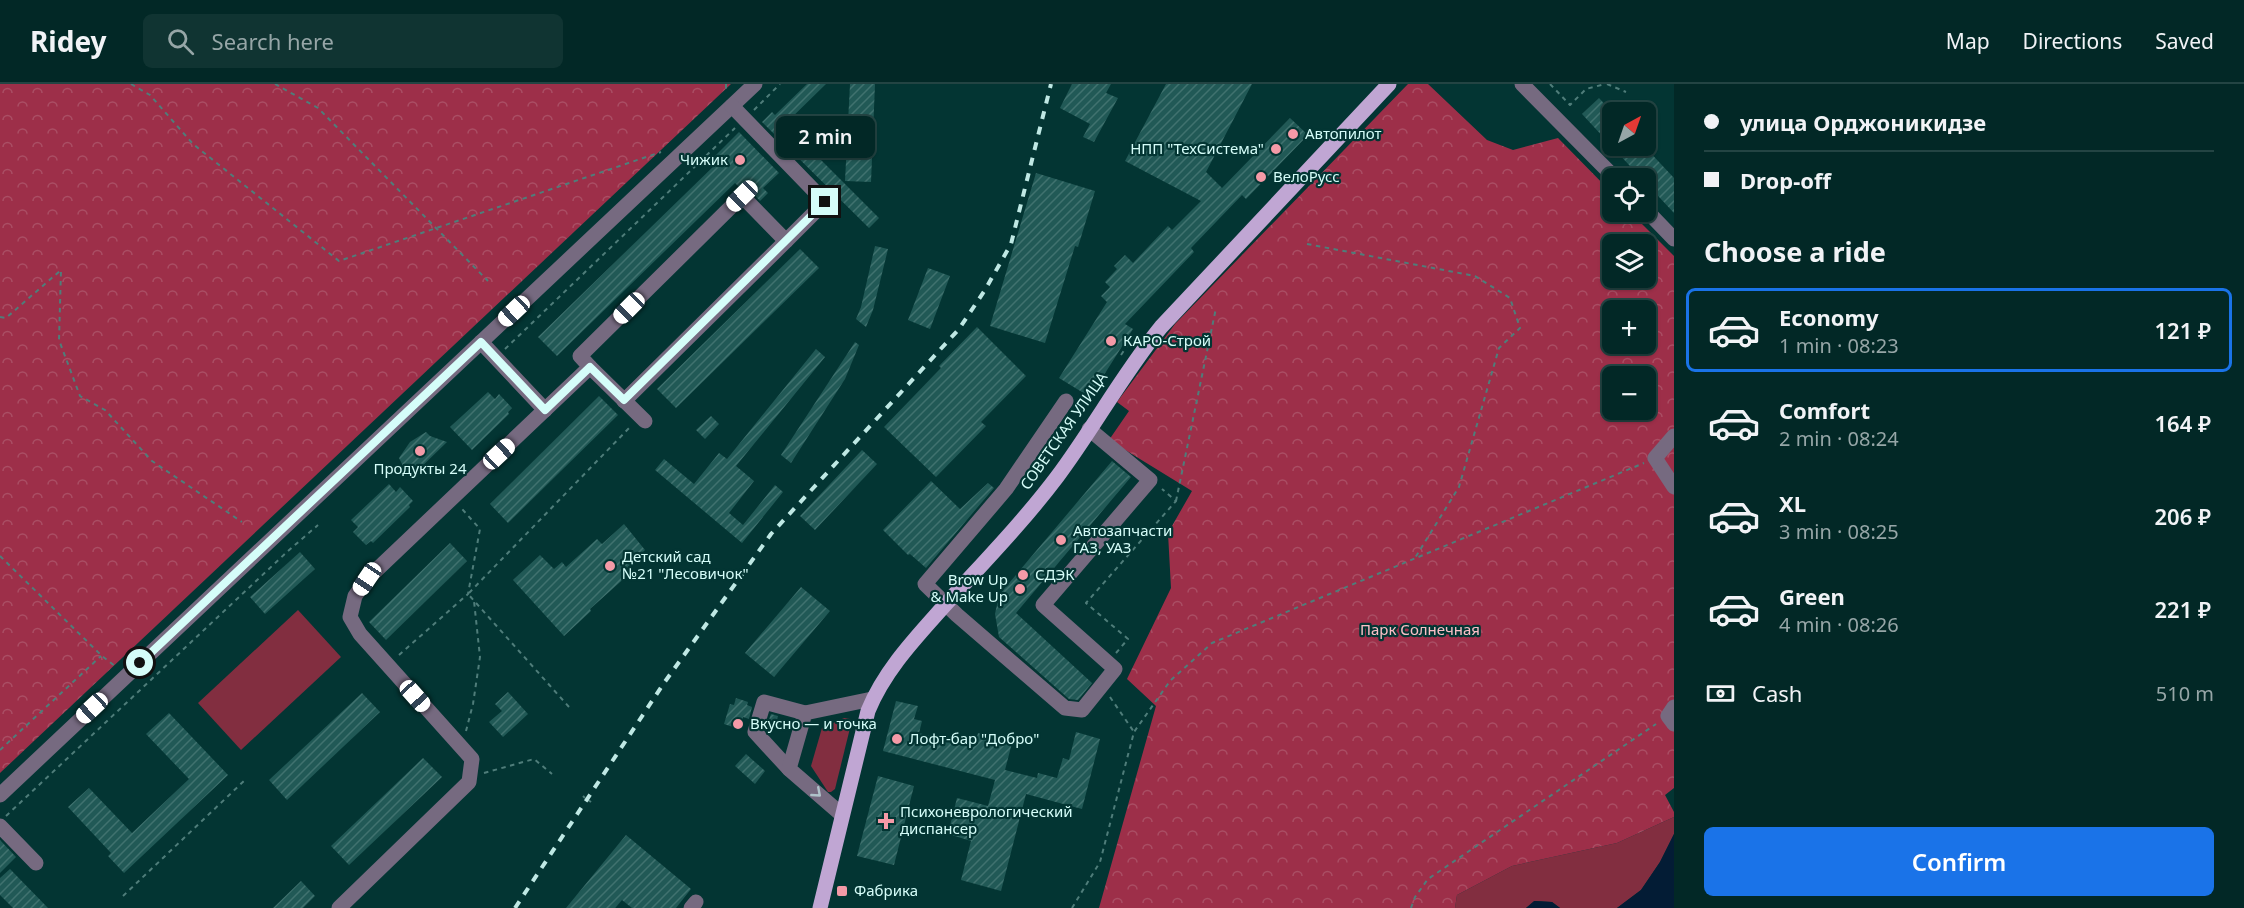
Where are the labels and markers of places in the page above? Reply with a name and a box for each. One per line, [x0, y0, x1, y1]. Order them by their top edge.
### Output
place label: Автопилот [1305, 123, 1382, 143]
marker: Автопилот [1286, 127, 1300, 141]
place label: НПП "ТехСистема" [1130, 138, 1264, 158]
marker: НПП "ТехСистема" [1269, 142, 1283, 156]
place label: Чижик [680, 149, 728, 169]
marker: Чижик [733, 153, 747, 167]
place label: ВелоРусс [1273, 166, 1340, 186]
marker: ВелоРусс [1254, 170, 1268, 184]
place label: КАРО-Строй [1123, 330, 1211, 350]
marker: КАРО-Строй [1104, 334, 1118, 348]
marker: Продукты 24 [413, 444, 427, 458]
place label: Продукты 24 [373, 458, 467, 478]
place label: Автозапчасти ГАЗ, УАЗ [1073, 520, 1172, 557]
marker: Автозапчасти ГАЗ, УАЗ [1054, 533, 1068, 547]
place label: Детский сад №21 "Лесовичок" [622, 546, 749, 583]
marker: Детский сад №21 "Лесовичок" [603, 559, 617, 573]
place label: СДЭК [1035, 564, 1075, 584]
marker: СДЭК [1016, 568, 1030, 582]
place label: Brow Up & Make Up [931, 569, 1008, 606]
marker: Brow Up & Make Up [1013, 582, 1027, 596]
place label: Вкусно — и точка [750, 713, 877, 733]
marker: Вкусно — и точка [731, 717, 745, 731]
place label: Лофт-бар "Добро" [909, 728, 1039, 748]
marker: Лофт-бар "Добро" [890, 732, 904, 746]
place label: Психоневрологический диспансер [900, 801, 1073, 838]
marker: Психоневрологический диспансер [877, 812, 895, 830]
place label: Фабрика [854, 880, 918, 900]
marker: Фабрика [835, 884, 849, 898]

